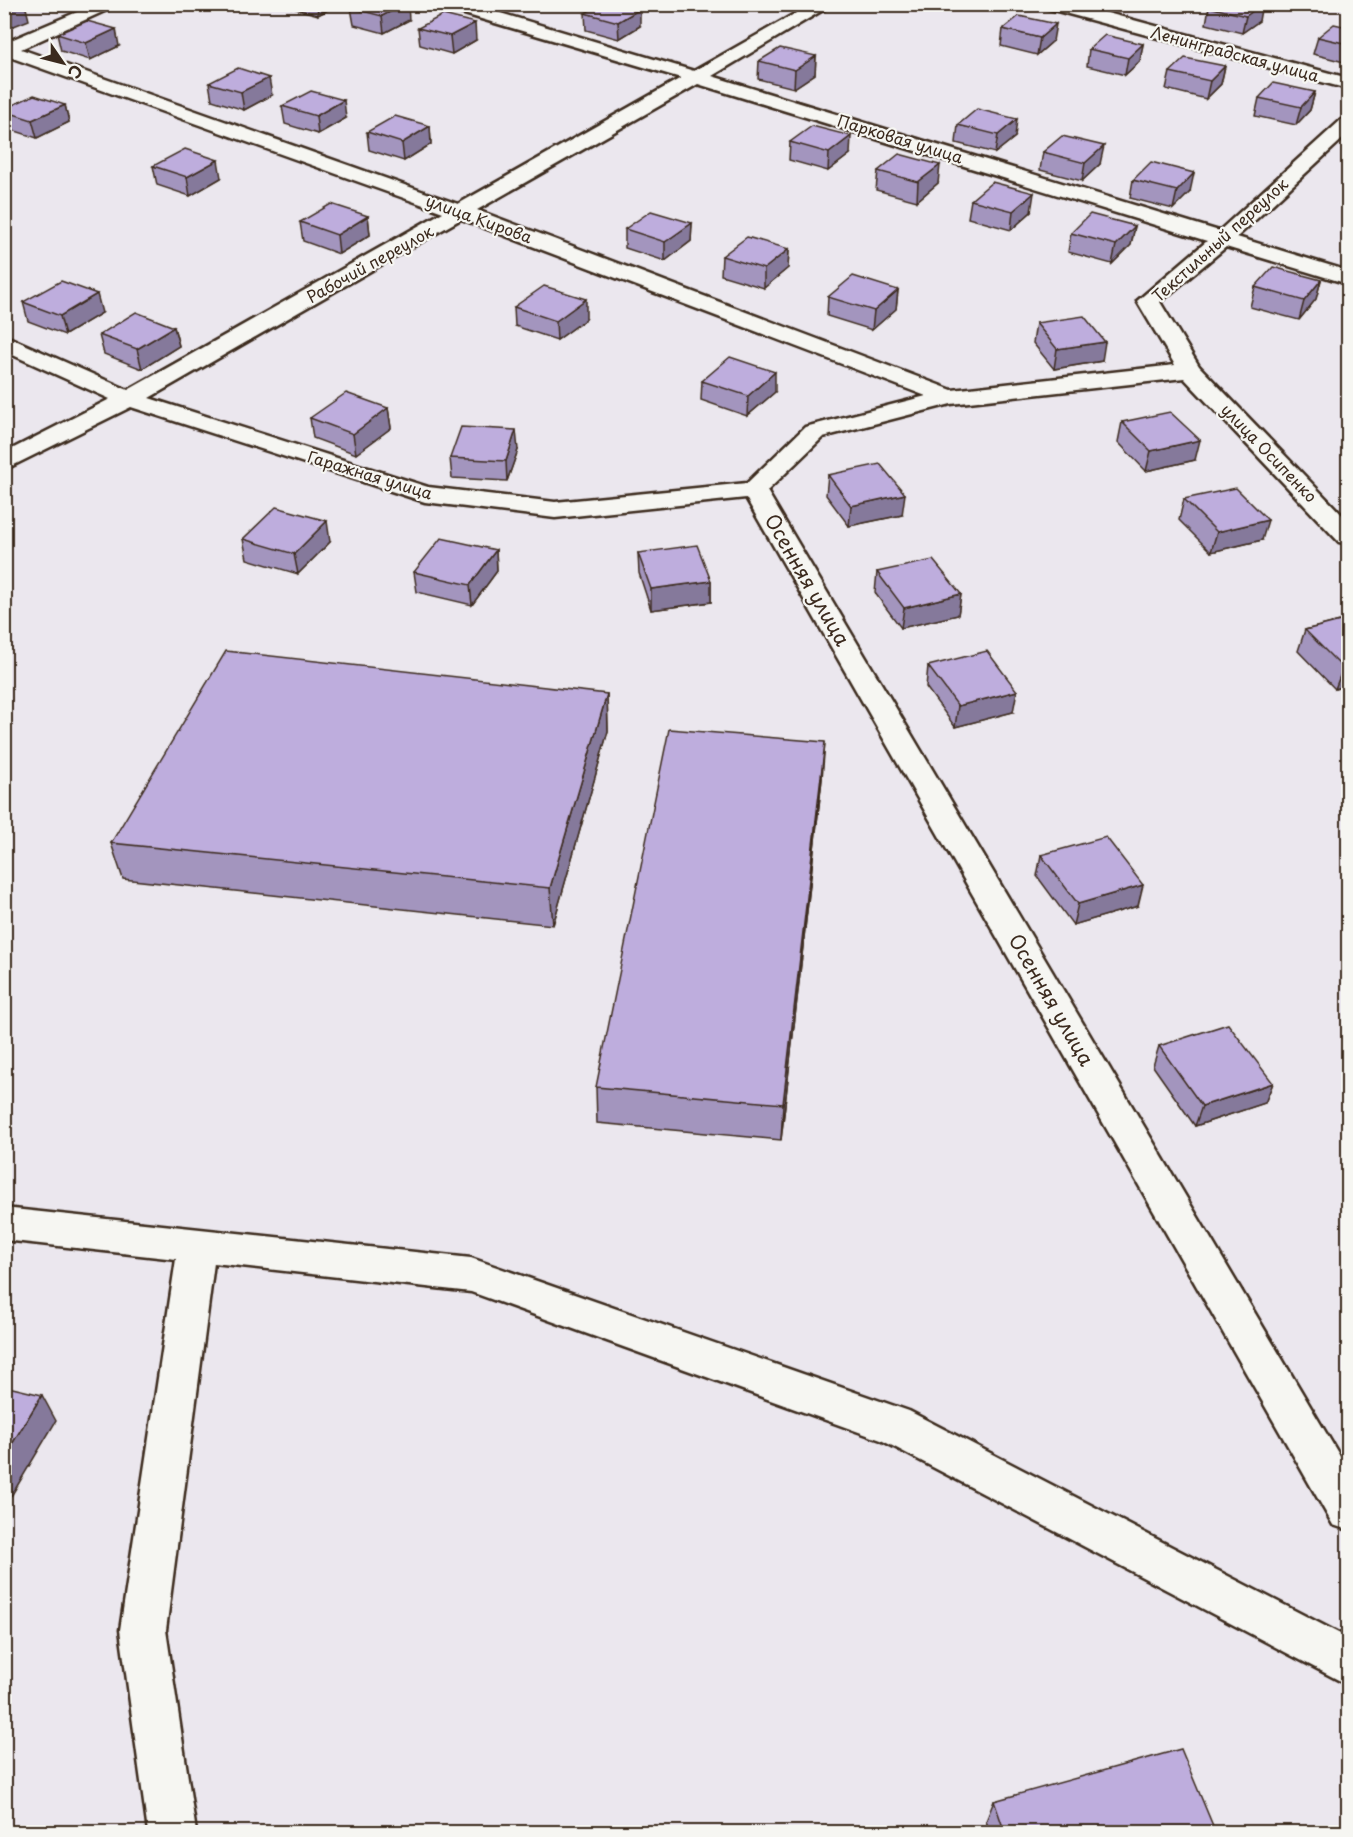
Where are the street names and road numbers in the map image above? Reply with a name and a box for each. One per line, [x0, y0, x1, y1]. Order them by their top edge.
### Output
street label: Ленинградская улица [1149, 19, 1322, 87]
street label: Парковая улица [834, 108, 966, 169]
street label: Текстильный переулок [1146, 171, 1293, 307]
street label: улица Кирова [423, 188, 536, 248]
street label: Рабочий переулок [302, 218, 438, 308]
street label: улица Осипенко [1216, 397, 1323, 507]
street label: Гаражная улица [305, 444, 436, 504]
street label: Осенняя улица [758, 508, 858, 652]
street label: Осенняя улица [1002, 928, 1102, 1072]

